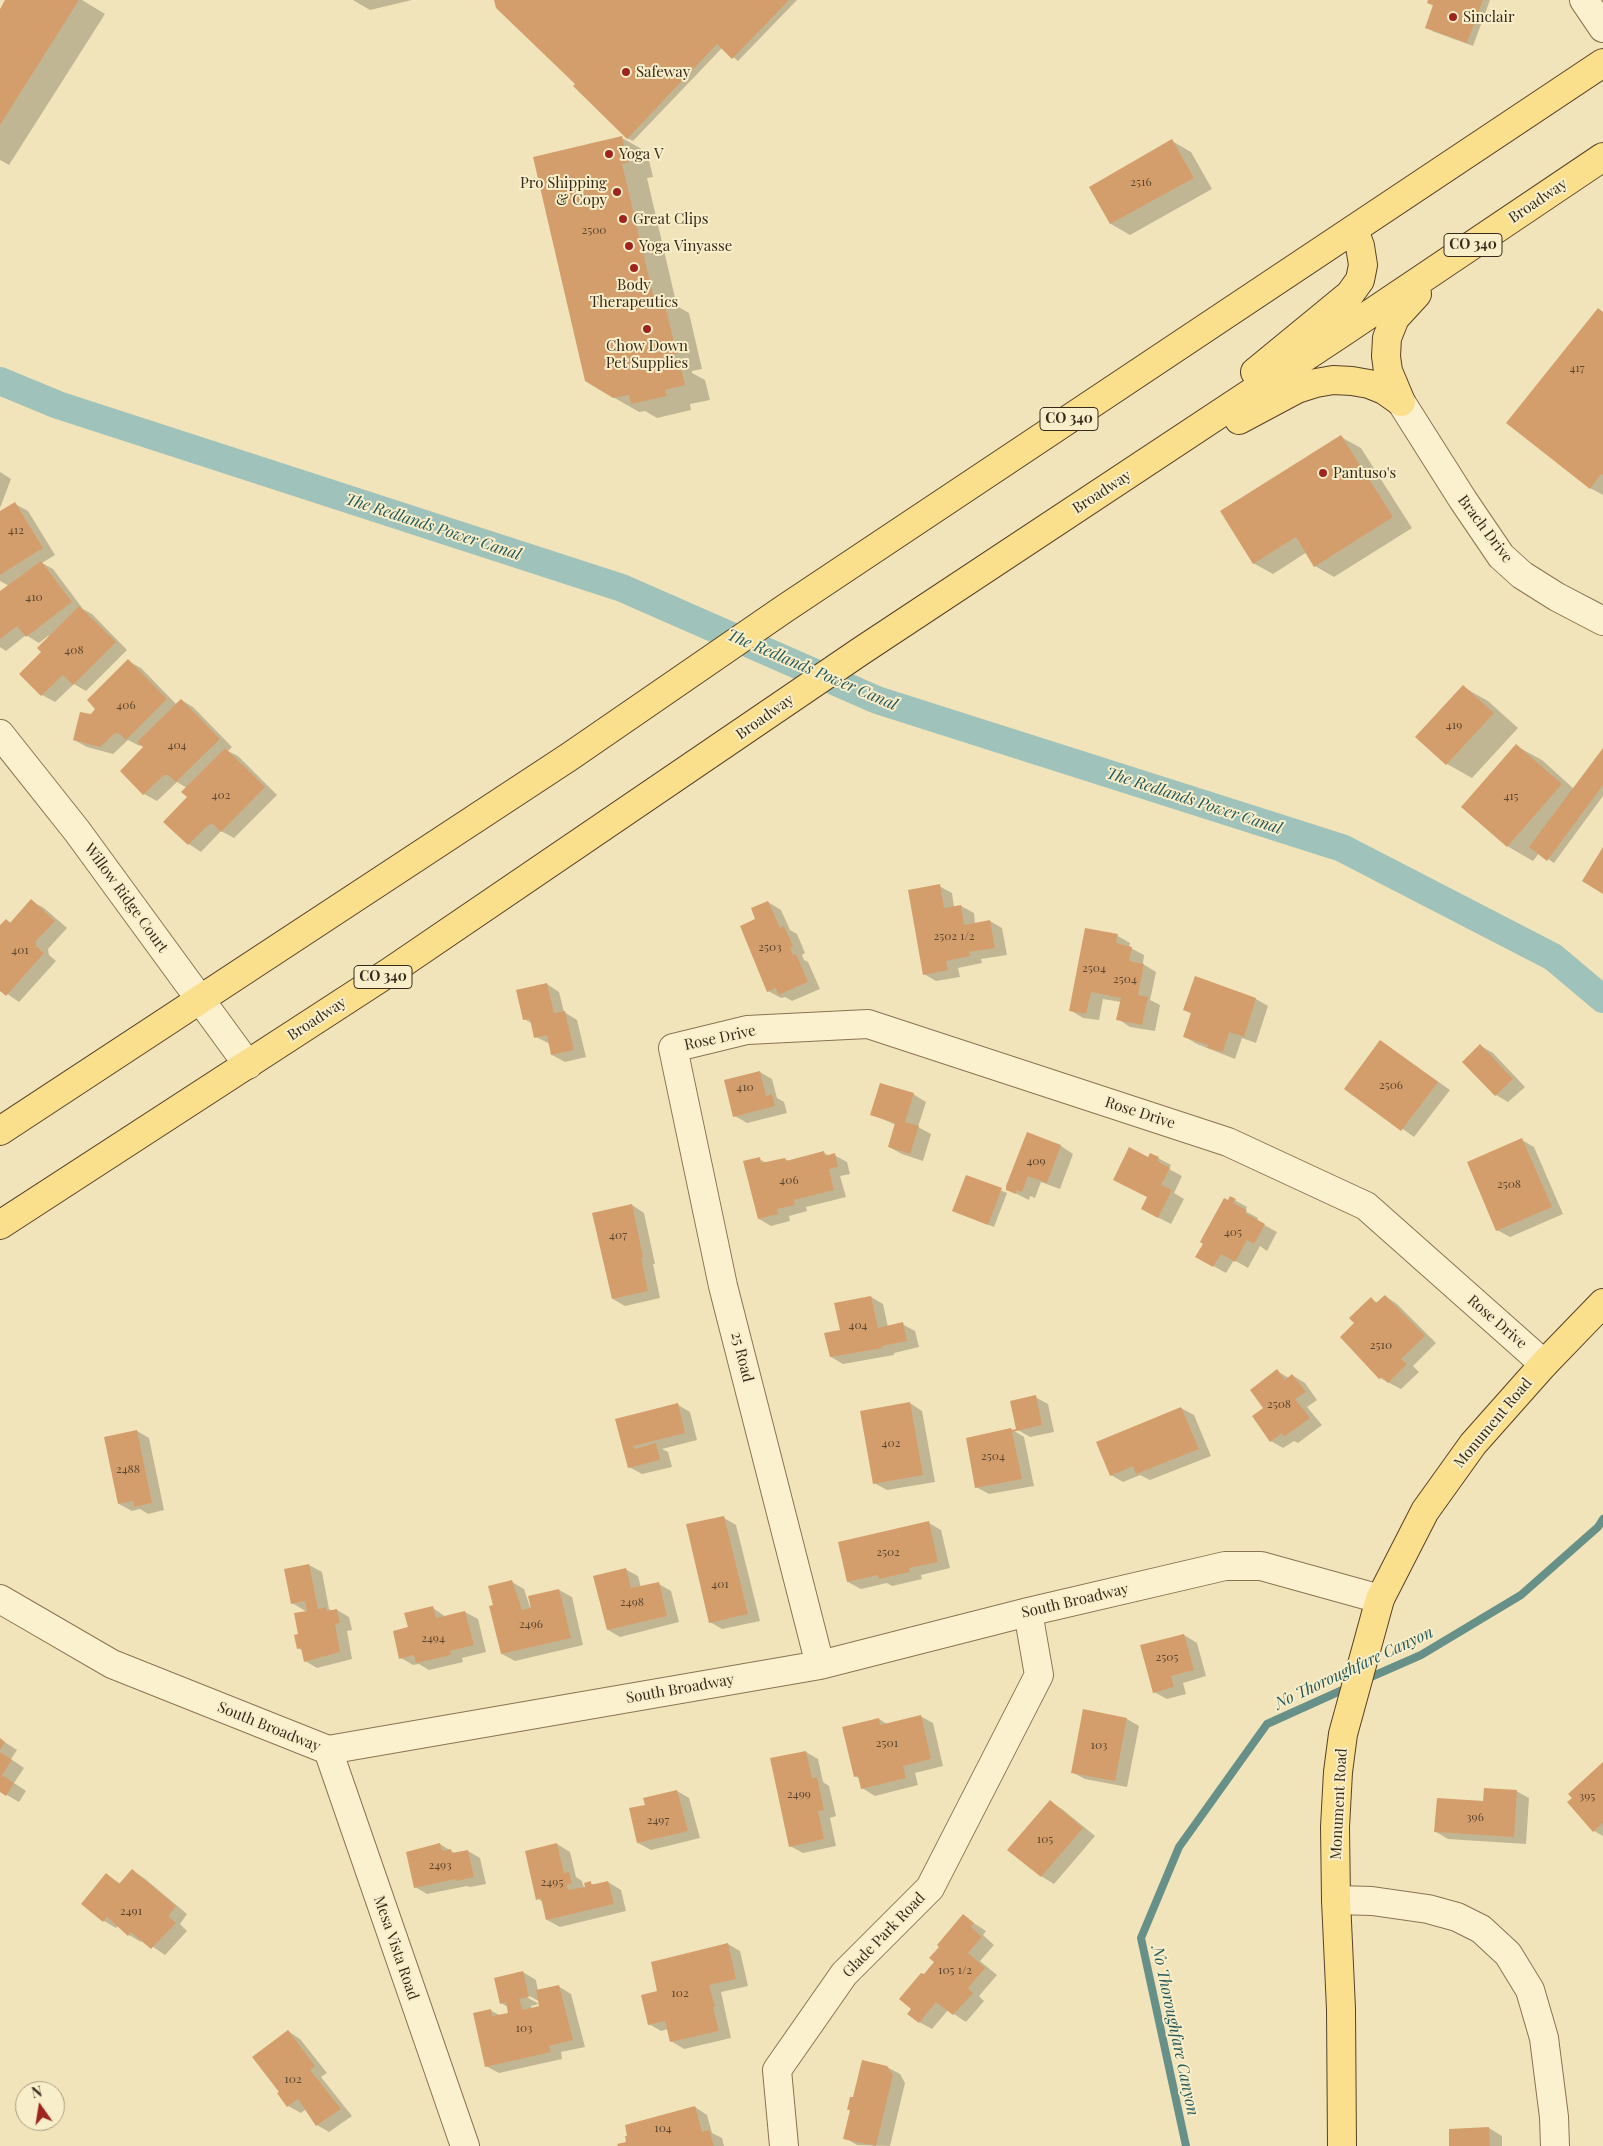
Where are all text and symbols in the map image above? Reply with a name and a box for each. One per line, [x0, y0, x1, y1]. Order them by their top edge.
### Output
place label: Sinclair [1463, 8, 1515, 26]
marker: Sinclair [1447, 11, 1459, 23]
place label: Safeway [636, 63, 690, 81]
marker: Safeway [620, 66, 632, 78]
place label: Yoga V [619, 145, 664, 163]
marker: Yoga V [603, 148, 615, 160]
place label: Pro Shipping & Copy [520, 174, 607, 209]
house number: 2516 [1130, 175, 1152, 189]
street label: Broadway [1505, 175, 1571, 227]
marker: Pro Shipping & Copy [611, 186, 623, 198]
place label: Great Clips [633, 210, 708, 228]
marker: Great Clips [617, 213, 629, 225]
house number: 2500 [581, 223, 607, 237]
road number: CO 340 [1444, 234, 1502, 256]
place label: Yoga Vinyasse [639, 237, 732, 255]
marker: Yoga Vinyasse [623, 240, 635, 252]
marker: Body Therapeutics [628, 262, 640, 274]
place label: Body Therapeutics [590, 276, 678, 311]
marker: Chow Down Pet Supplies [641, 323, 653, 335]
place label: Chow Down Pet Supplies [606, 337, 688, 372]
house number: 417 [1569, 361, 1585, 375]
road number: CO 340 [1040, 408, 1098, 430]
place label: Pantuso's [1333, 464, 1396, 482]
street label: Broadway [1069, 466, 1135, 518]
marker: Pantuso's [1317, 467, 1329, 479]
water label: The Redlands Power Canal [343, 490, 523, 564]
street label: Brach Drive [1454, 492, 1516, 566]
house number: 412 [8, 523, 24, 537]
house number: 410 [25, 590, 43, 604]
water label: The Redlands Power Canal [724, 625, 900, 715]
house number: 408 [64, 643, 84, 657]
street label: Broadway [733, 691, 797, 743]
house number: 406 [116, 698, 136, 712]
house number: 419 [1446, 718, 1462, 732]
house number: 404 [167, 738, 187, 752]
water label: The Redlands Power Canal [1104, 764, 1284, 838]
house number: 402 [212, 788, 230, 802]
house number: 415 [1503, 789, 1519, 803]
street label: Willow Ridge Court [80, 840, 172, 956]
house number: 2502 1/2 [933, 929, 975, 943]
house number: 2503 [758, 940, 782, 954]
house number: 401 [11, 943, 29, 957]
house number: 2504 [1082, 961, 1106, 975]
road number: CO 340 [354, 966, 412, 989]
house number: 2504 [1113, 972, 1137, 986]
street label: Broadway [284, 993, 350, 1045]
street label: Rose Drive [683, 1022, 757, 1054]
house number: 2506 [1379, 1078, 1403, 1092]
house number: 410 [736, 1080, 754, 1094]
street label: Rose Drive [1103, 1093, 1177, 1133]
house number: 409 [1026, 1154, 1046, 1168]
house number: 406 [779, 1173, 799, 1187]
house number: 2508 [1497, 1177, 1521, 1191]
house number: 405 [1224, 1225, 1242, 1239]
house number: 407 [609, 1228, 627, 1242]
street label: Rose Drive [1464, 1291, 1530, 1353]
house number: 404 [848, 1318, 868, 1332]
street label: 25 Road [727, 1330, 757, 1384]
house number: 2510 [1370, 1338, 1392, 1352]
street label: Monument Road [1450, 1374, 1536, 1472]
house number: 2508 [1267, 1397, 1291, 1411]
house number: 402 [882, 1436, 900, 1450]
house number: 2504 [981, 1449, 1005, 1463]
house number: 2488 [116, 1462, 140, 1476]
house number: 2502 [876, 1545, 900, 1559]
house number: 401 [711, 1577, 729, 1591]
street label: South Broadway [1020, 1580, 1130, 1622]
house number: 2498 [620, 1595, 644, 1609]
house number: 2496 [519, 1617, 543, 1631]
water label: No Thoroughfare Canyon [1272, 1623, 1436, 1713]
house number: 2494 [421, 1631, 445, 1645]
house number: 2505 [1156, 1650, 1178, 1664]
street label: South Broadway [625, 1671, 735, 1707]
street label: South Broadway [215, 1698, 323, 1756]
house number: 2501 [876, 1736, 898, 1750]
house number: 103 [1090, 1738, 1108, 1752]
street label: Monument Road [1327, 1748, 1351, 1860]
house number: 2499 [787, 1787, 811, 1801]
house number: 395 [1579, 1789, 1595, 1803]
house number: 396 [1466, 1810, 1484, 1824]
house number: 2497 [647, 1813, 669, 1827]
house number: 105 [1037, 1832, 1053, 1846]
house number: 2493 [428, 1858, 452, 1872]
house number: 2495 [541, 1875, 563, 1889]
street label: Glade Park Road [839, 1889, 929, 1981]
street label: Mesa Vista Road [370, 1894, 422, 2002]
house number: 2491 [120, 1904, 142, 1918]
water label: No Thoroughfare Canyon [1148, 1945, 1202, 2117]
house number: 105 1/2 [938, 1963, 972, 1977]
house number: 102 [671, 1986, 689, 2000]
house number: 103 [515, 2021, 533, 2035]
house number: 102 [284, 2072, 302, 2086]
north arrow [15, 2081, 65, 2131]
text: N [30, 2081, 44, 2102]
house number: 104 [654, 2121, 672, 2135]

